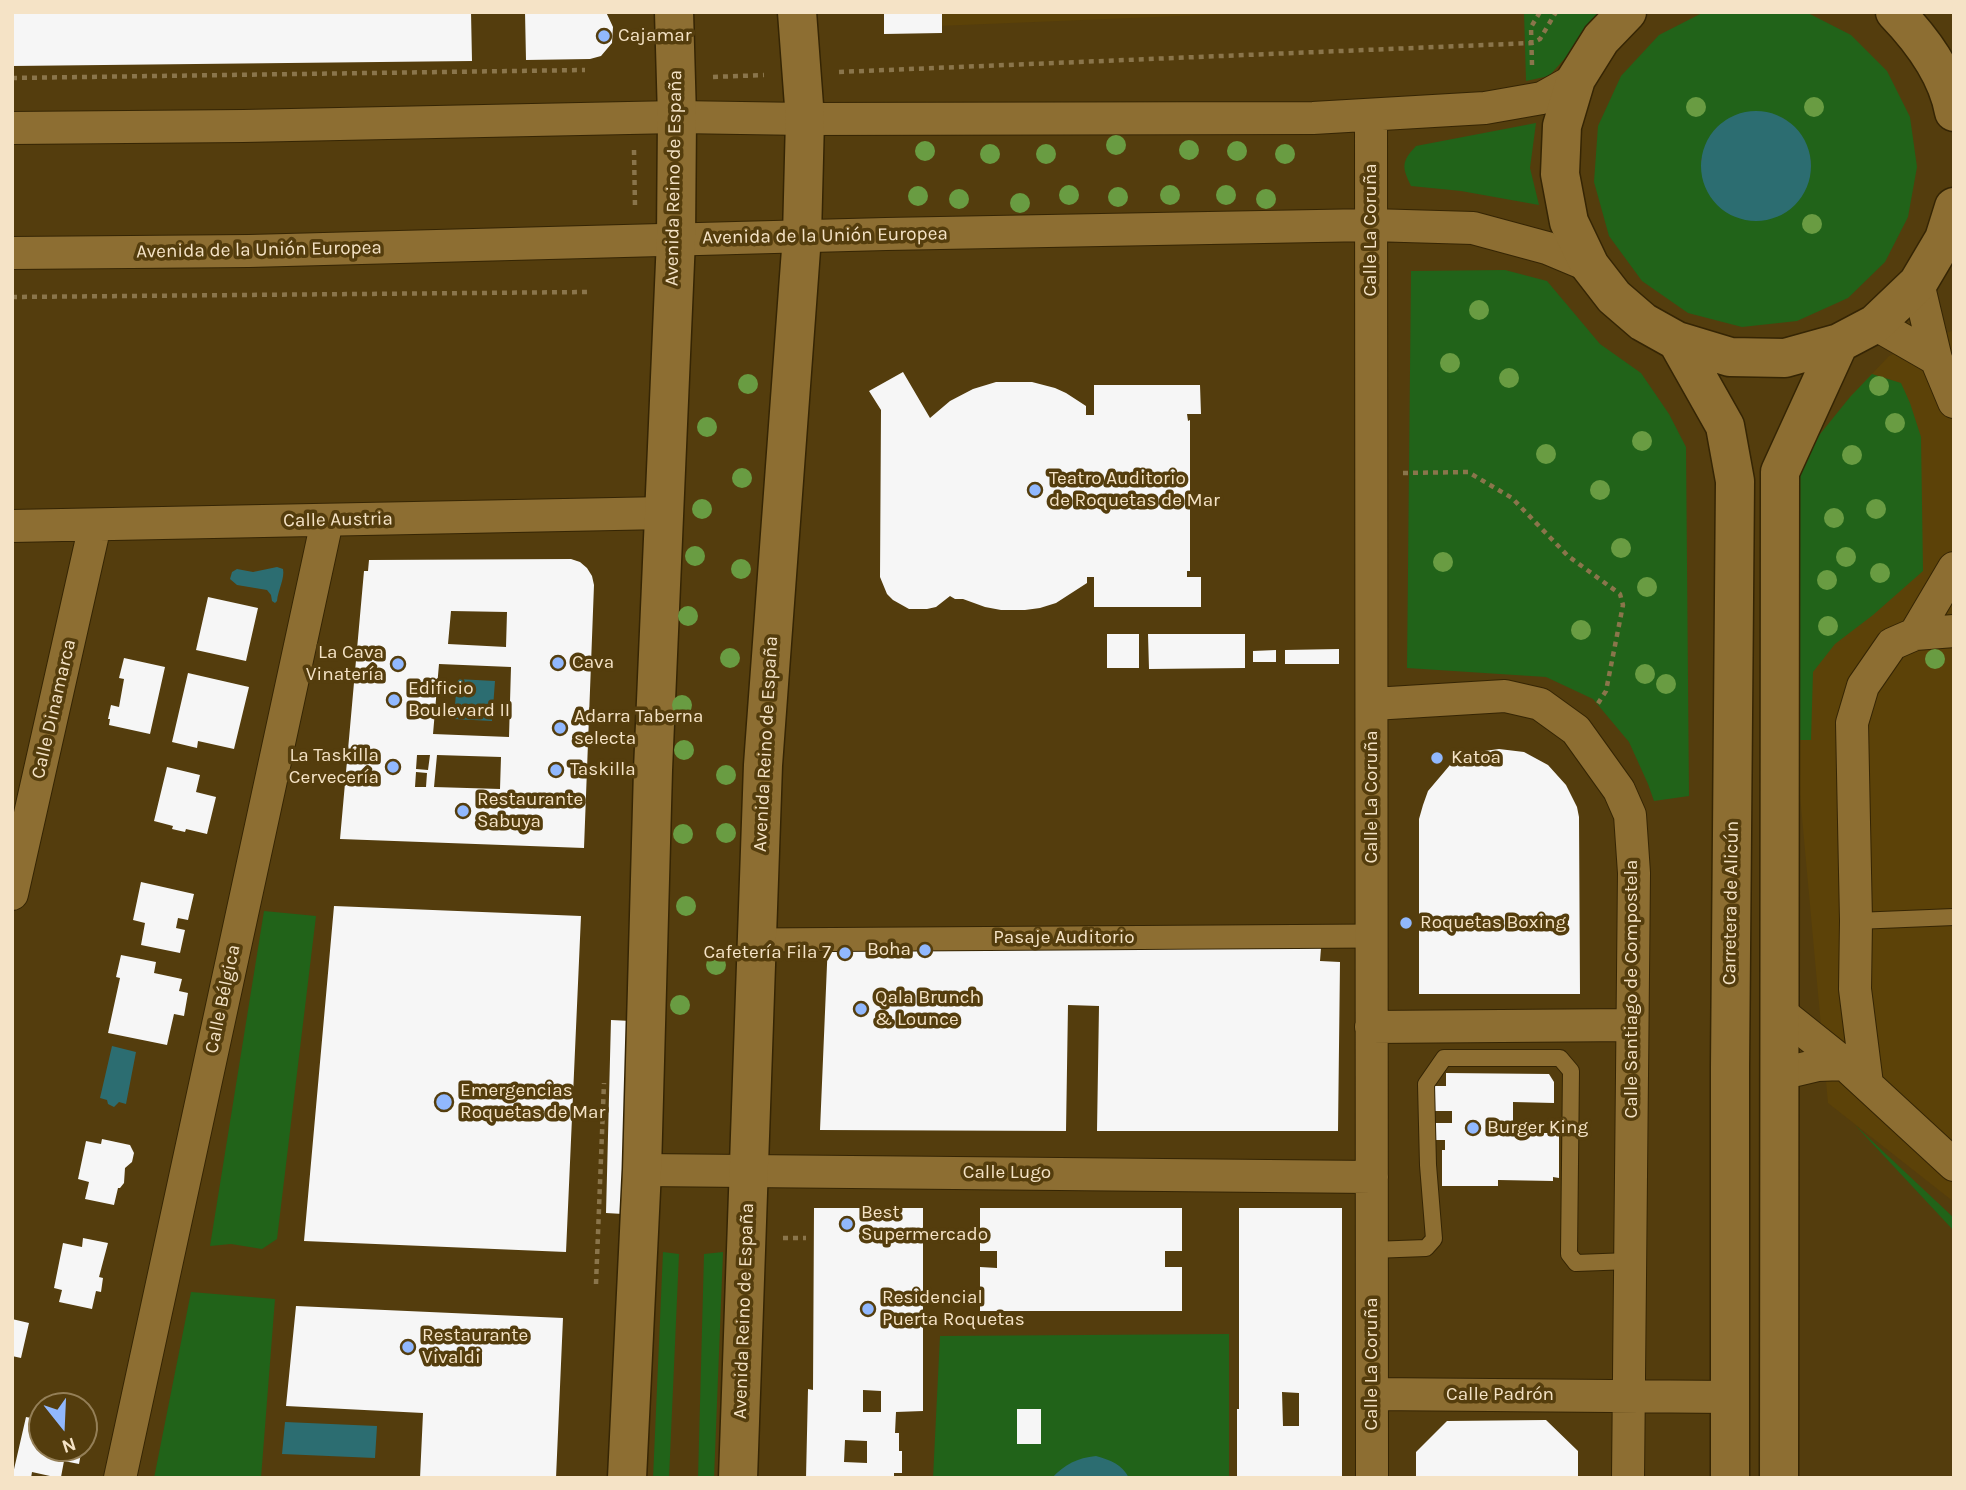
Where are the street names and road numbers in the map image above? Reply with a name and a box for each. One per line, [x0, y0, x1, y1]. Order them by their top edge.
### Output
street label: Avenida Reino de España [661, 70, 687, 286]
street label: Calle La Coruña [1360, 163, 1382, 297]
street label: Avenida de la Unión Europea [702, 222, 948, 250]
street label: Avenida de la Unión Europea [136, 236, 382, 264]
street label: Calle Austria [283, 508, 393, 532]
street label: Avenida Reino de España [749, 635, 783, 853]
street label: Calle Dinamarca [27, 637, 81, 781]
street label: Calle La Coruña [1361, 730, 1383, 864]
street label: Carretera de Alicún [1718, 821, 1744, 985]
street label: Calle Santiago de Compostela [1621, 860, 1643, 1118]
street label: Pasaje Auditorio [993, 927, 1135, 949]
street label: Calle Bélgica [200, 943, 246, 1055]
street label: Calle Lugo [963, 1162, 1051, 1184]
street label: Avenida Reino de España [729, 1203, 759, 1419]
street label: Calle La Coruña [1361, 1297, 1383, 1431]
street label: Calle Padrón [1446, 1384, 1554, 1406]

